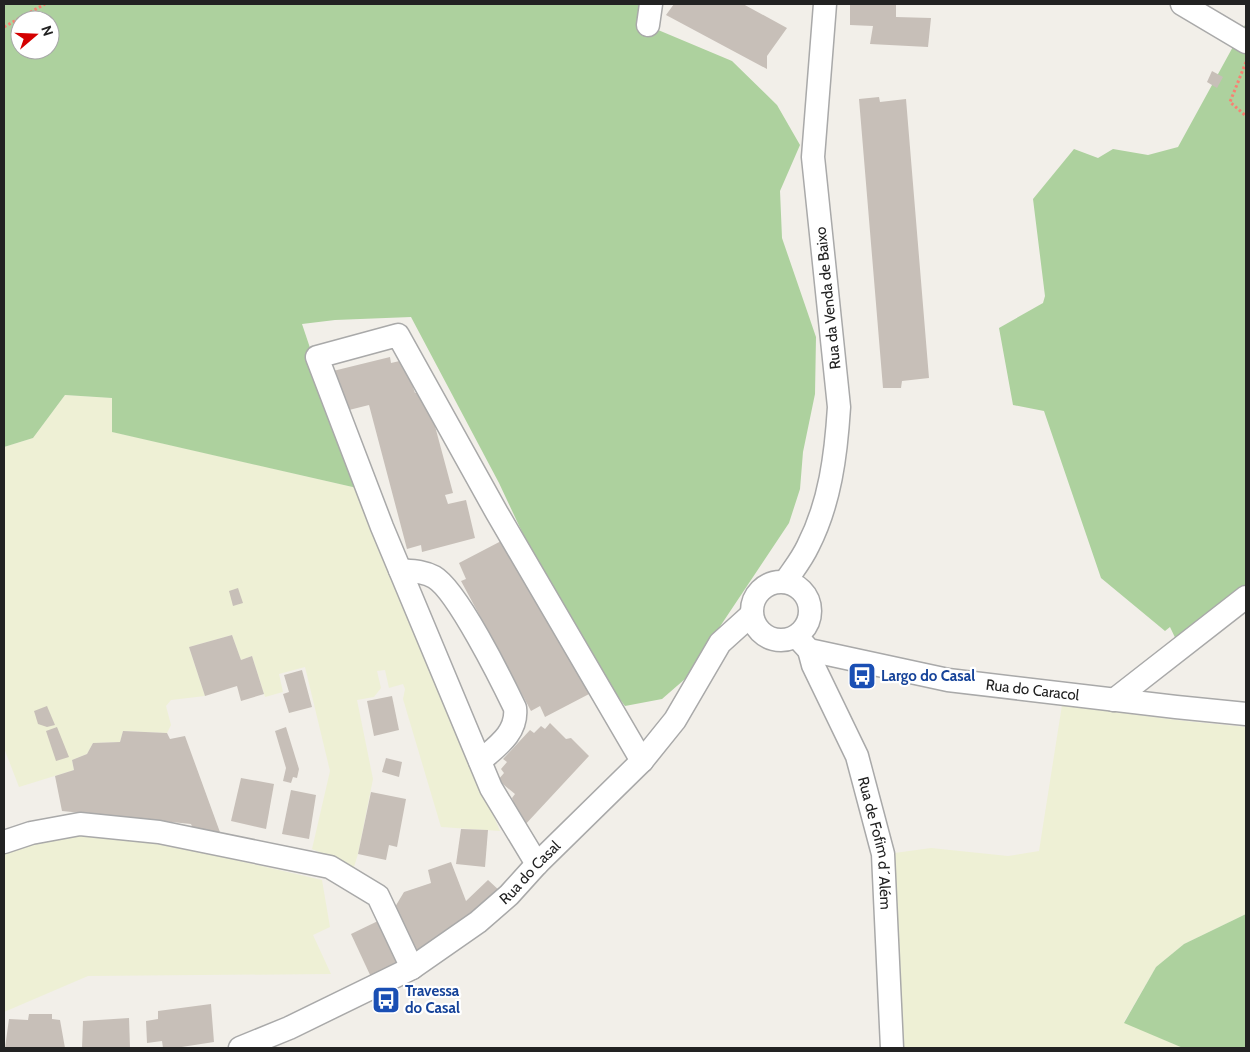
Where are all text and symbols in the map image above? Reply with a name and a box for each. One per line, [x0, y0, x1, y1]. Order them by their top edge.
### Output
north arrow [10, 10, 60, 60]
text: N [37, 23, 57, 38]
street label: Rua da Venda de Baixo [812, 226, 844, 370]
bus stop icon: Largo do Casal [847, 661, 877, 691]
place label: Largo do Casal [881, 667, 975, 685]
street label: Rua do Caracol [985, 676, 1081, 705]
street label: Rua de Fofim d´Além [854, 775, 895, 910]
street label: Rua do Casal [496, 837, 565, 908]
place label: Travessa do Casal [405, 982, 460, 1017]
bus stop icon: Travessa do Casal [371, 985, 401, 1015]

